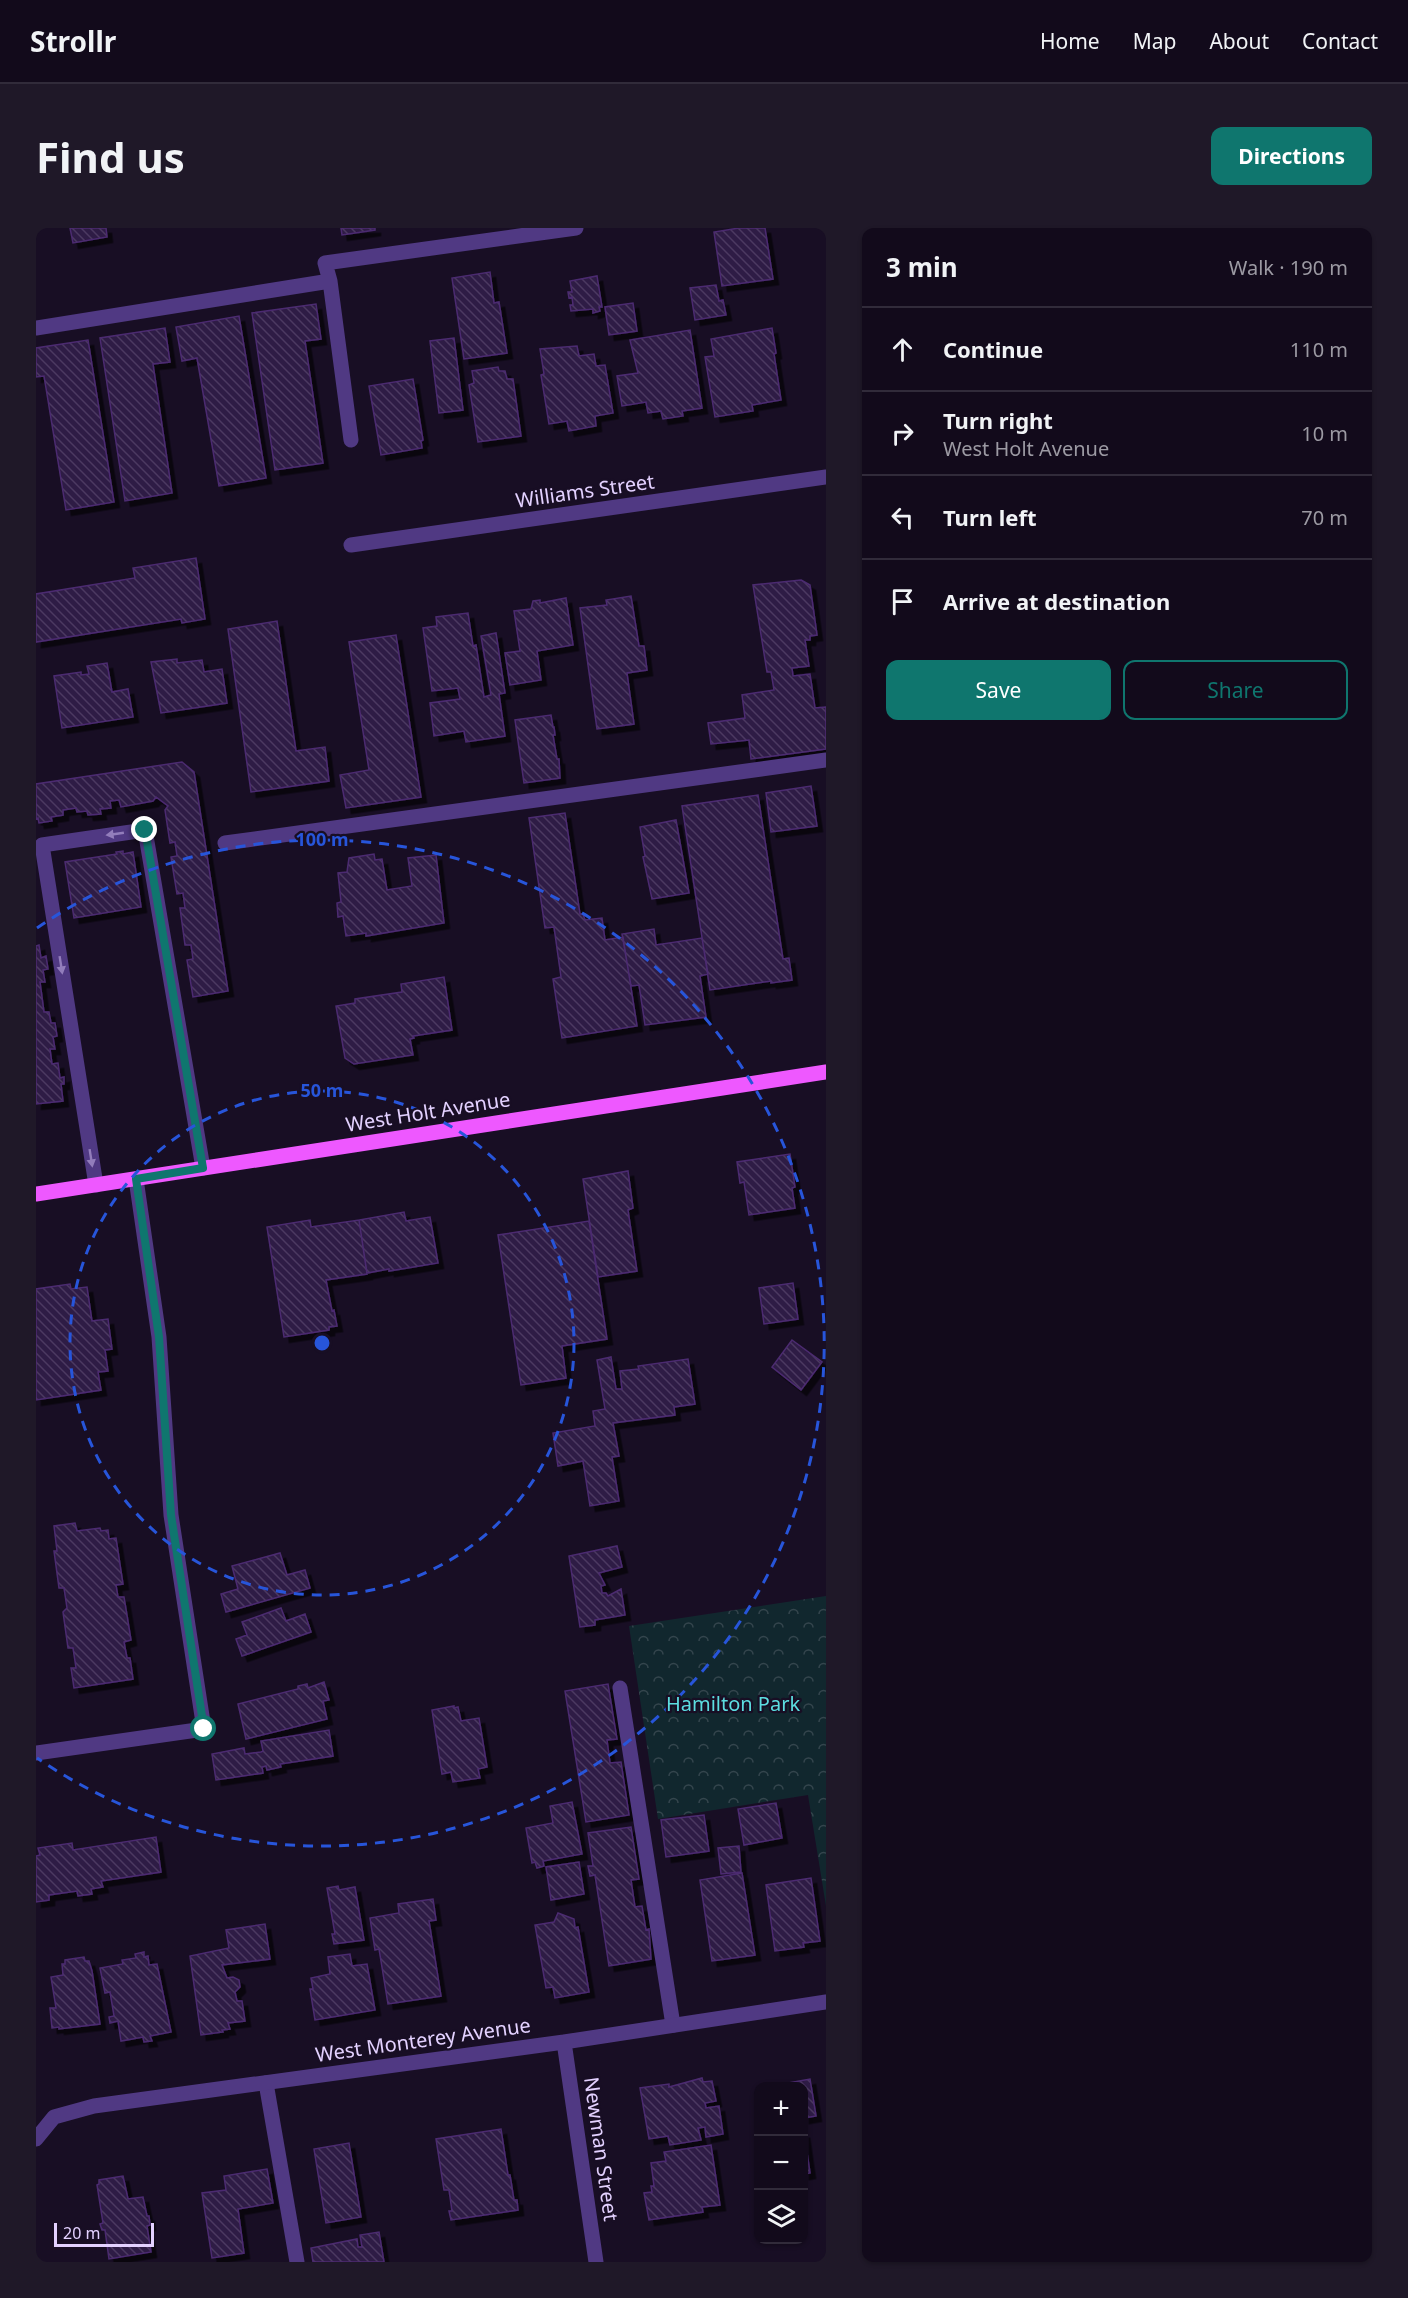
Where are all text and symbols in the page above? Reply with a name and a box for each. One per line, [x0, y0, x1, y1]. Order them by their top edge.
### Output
text: Strollr [30, 22, 116, 60]
text: Home [1040, 27, 1100, 55]
text: Map [1133, 27, 1176, 55]
text: About [1209, 27, 1269, 55]
text: Contact [1302, 27, 1378, 55]
button: Directions [1211, 127, 1372, 185]
text: Find us [36, 128, 185, 185]
text: 3 min [886, 249, 958, 285]
text: Walk · 190 m [1229, 254, 1348, 281]
icon: ahead [886, 333, 919, 366]
text: Continue [943, 334, 1043, 364]
text: 110 m [1290, 336, 1348, 363]
text: Turn right [943, 405, 1053, 435]
icon: right [886, 417, 919, 450]
text: 10 m [1301, 420, 1348, 447]
text: West Holt Avenue [943, 435, 1109, 462]
street label: Williams Street [514, 467, 656, 514]
icon: left [886, 501, 919, 534]
text: Turn left [943, 502, 1037, 532]
text: 70 m [1301, 504, 1348, 531]
icon: arrive [886, 585, 919, 618]
text: Arrive at destination [943, 586, 1170, 616]
button: Save [886, 660, 1111, 720]
button: Share [1123, 660, 1348, 720]
route end [131, 816, 157, 842]
text: 100 m [295, 827, 349, 851]
one-way arrow [105, 830, 124, 839]
one-way arrow [57, 956, 66, 975]
text: 50 m [301, 1078, 343, 1102]
street label: West Holt Avenue [344, 1085, 512, 1138]
one-way arrow [87, 1148, 96, 1167]
centre of rings [312, 1333, 332, 1353]
park label: Hamilton Park [666, 1690, 800, 1717]
route start [190, 1715, 216, 1741]
street label: West Monterey Avenue [314, 2011, 532, 2068]
street label: Newman Street [578, 2075, 625, 2223]
map controls [754, 2082, 808, 2244]
button: + [754, 2082, 808, 2136]
button: − [754, 2136, 808, 2190]
button: layers [754, 2190, 808, 2244]
scale bar [54, 2220, 154, 2248]
text: 20 m [63, 2222, 100, 2244]

